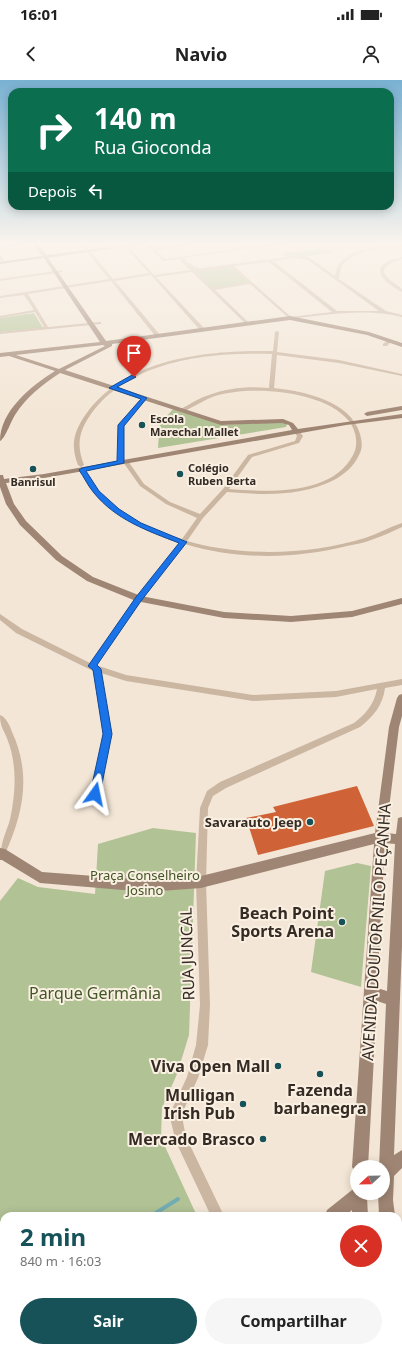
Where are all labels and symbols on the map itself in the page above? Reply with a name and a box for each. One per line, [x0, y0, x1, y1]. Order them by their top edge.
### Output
pin [117, 336, 151, 377]
place label: Escola Marechal Mallet [150, 411, 239, 439]
marker: Escola Marechal Mallet [137, 420, 147, 430]
place label: Colégio Ruben Berta [188, 460, 256, 488]
marker: Banrisul [28, 464, 38, 474]
marker: Colégio Ruben Berta [175, 469, 185, 479]
place label: Banrisul [10, 474, 56, 489]
position arrow [74, 773, 116, 815]
street label: AVENIDA DOUTOR NILO PEÇANHA [356, 802, 396, 1061]
place label: Savarauto Jeep [205, 813, 302, 831]
marker: Savarauto Jeep [305, 817, 315, 827]
park label: Praça Conselheiro Josino [90, 866, 200, 899]
place label: Beach Point Sports Arena [231, 902, 334, 942]
street label: RUA JUNCAL [174, 907, 200, 1001]
marker: Beach Point Sports Arena [337, 917, 347, 927]
park label: Parque Germânia [29, 982, 161, 1004]
place label: Viva Open Mall [151, 1055, 270, 1077]
marker: Viva Open Mall [273, 1061, 283, 1071]
marker: Fazenda barbanegra [315, 1069, 325, 1079]
place label: Fazenda barbanegra [273, 1079, 367, 1119]
place label: Mulligan Irish Pub [164, 1084, 235, 1124]
marker: Mulligan Irish Pub [238, 1099, 248, 1109]
place label: Mercado Brasco [128, 1128, 255, 1150]
marker: Mercado Brasco [258, 1134, 268, 1144]
north arrow [350, 1160, 390, 1200]

